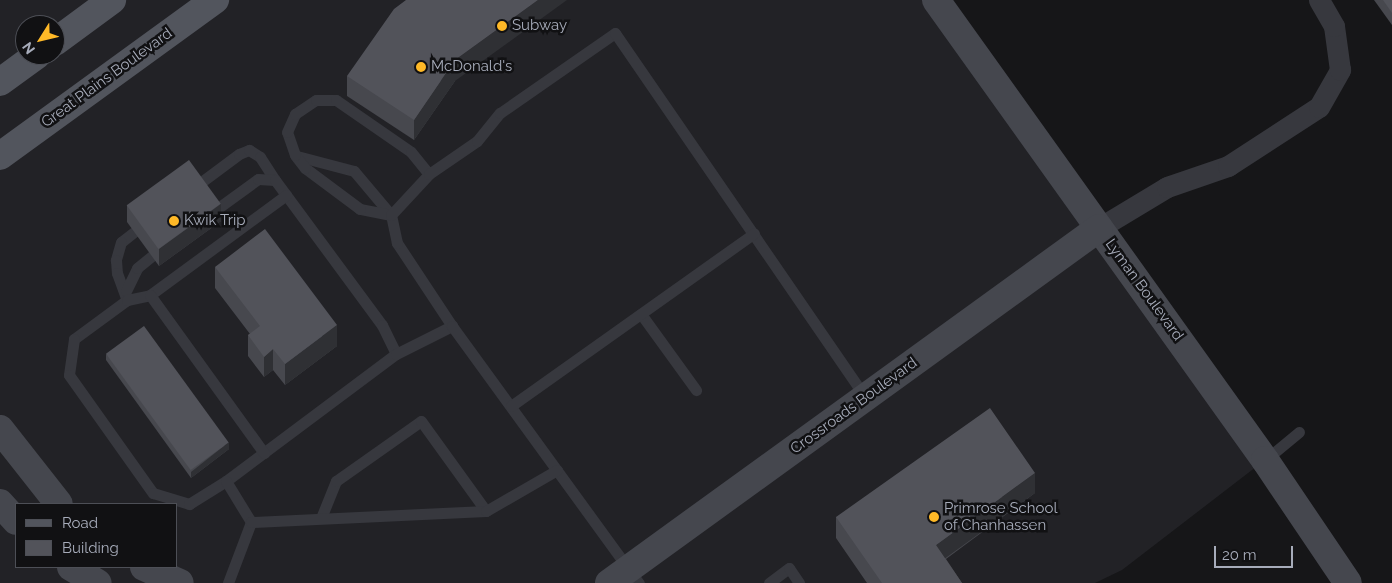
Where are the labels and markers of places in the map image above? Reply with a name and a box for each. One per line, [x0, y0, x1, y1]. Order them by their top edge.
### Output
place label: Subway [512, 17, 567, 35]
marker: Subway [496, 20, 508, 32]
place label: McDonald's [431, 58, 512, 76]
marker: McDonald's [415, 61, 427, 73]
place label: Kwik Trip [184, 212, 246, 230]
marker: Kwik Trip [168, 215, 180, 227]
place label: Primrose School of Chanhassen [944, 499, 1057, 534]
marker: Primrose School of Chanhassen [928, 511, 940, 523]

